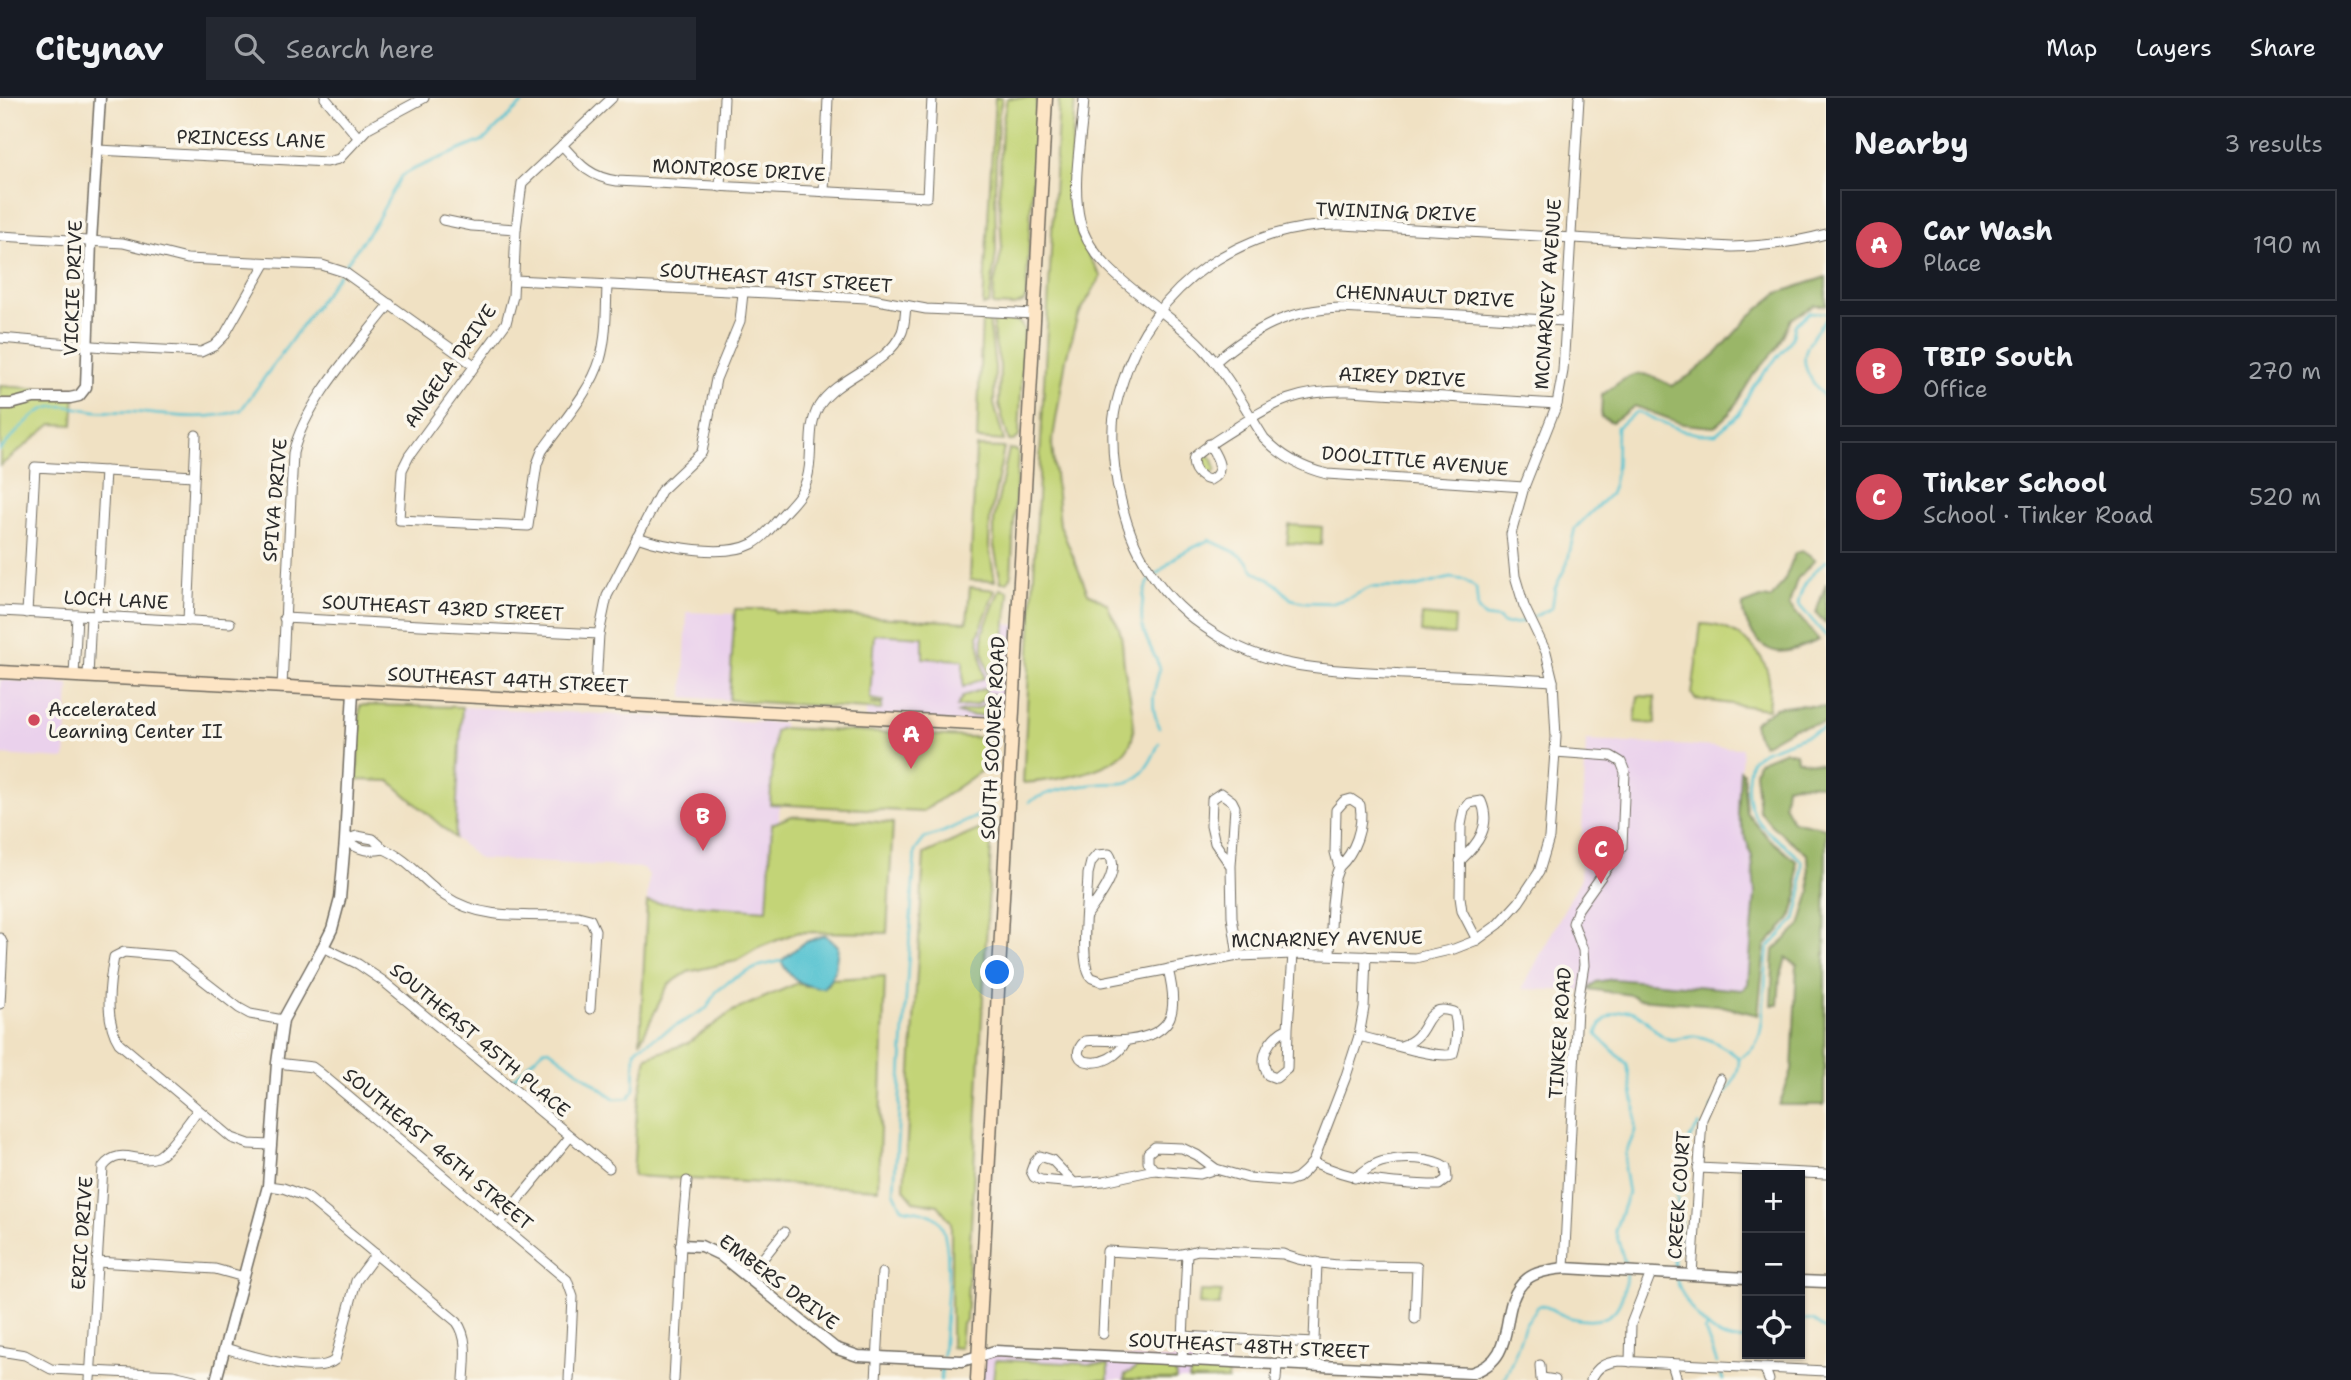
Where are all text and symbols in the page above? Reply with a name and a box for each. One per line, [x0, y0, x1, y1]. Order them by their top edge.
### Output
search box [206, 17, 696, 80]
text: Citynav [35, 26, 164, 71]
icon: search [230, 29, 268, 67]
text: Search here [286, 31, 434, 66]
text: Map [2046, 32, 2097, 64]
text: Layers [2135, 32, 2212, 64]
text: Share [2250, 32, 2316, 64]
text: Nearby [1854, 123, 1969, 164]
street label: PRINCESS LANE [176, 124, 326, 154]
text: 3 results [2224, 129, 2323, 159]
street label: MONTROSE DRIVE [652, 153, 826, 187]
street label: TWINING DRIVE [1315, 197, 1477, 227]
street label: MCNARNEY AVENUE [1529, 197, 1567, 390]
text: Car Wash [1923, 213, 2053, 248]
street label: VICKIE DRIVE [58, 219, 88, 357]
text: A [1870, 230, 1888, 260]
text: 190 m [2253, 230, 2321, 260]
text: Place [1923, 248, 1982, 278]
street label: SOUTHEAST 41ST STREET [659, 257, 893, 299]
street label: CHENNAULT DRIVE [1335, 279, 1515, 313]
street label: ANGELA DRIVE [398, 299, 502, 433]
text: TBIP South [1923, 339, 2073, 374]
text: B [1872, 356, 1886, 386]
text: 270 m [2247, 356, 2321, 386]
street label: AIREY DRIVE [1338, 361, 1466, 393]
text: Office [1923, 374, 1988, 404]
street label: SPIVA DRIVE [257, 437, 293, 563]
street label: DOOLITTLE AVENUE [1320, 440, 1510, 482]
text: Tinker School [1923, 465, 2107, 500]
text: C [1872, 482, 1886, 512]
text: 520 m [2249, 482, 2321, 512]
text: School · Tinker Road [1923, 500, 2153, 530]
street label: LOCH LANE [63, 585, 169, 615]
street label: SOUTHEAST 43RD STREET [321, 589, 565, 627]
street label: SOUTH SOONER ROAD [975, 636, 1011, 840]
street label: SOUTHEAST 44TH STREET [387, 661, 629, 699]
place label: Accelerated Learning Center II [48, 697, 223, 744]
pin: A [888, 711, 934, 769]
marker: Accelerated Learning Center II [26, 712, 42, 728]
pin: B [680, 793, 726, 851]
pin: C [1578, 826, 1624, 884]
street label: MCNARNEY AVENUE [1231, 925, 1423, 953]
your location [980, 955, 1014, 989]
street label: SOUTHEAST 45TH PLACE [385, 957, 575, 1123]
street label: TINKER ROAD [1543, 966, 1577, 1100]
street label: SOUTHEAST 46TH STREET [338, 1062, 538, 1236]
street label: CREEK COURT [1662, 1130, 1696, 1260]
map controls [1742, 1170, 1805, 1359]
button: + [1742, 1170, 1805, 1233]
street label: ERIC DRIVE [66, 1175, 98, 1291]
street label: EMBERS DRIVE [714, 1229, 844, 1335]
button: − [1742, 1233, 1805, 1296]
button: locate [1742, 1296, 1805, 1359]
street label: SOUTHEAST 48TH STREET [1128, 1327, 1370, 1365]

